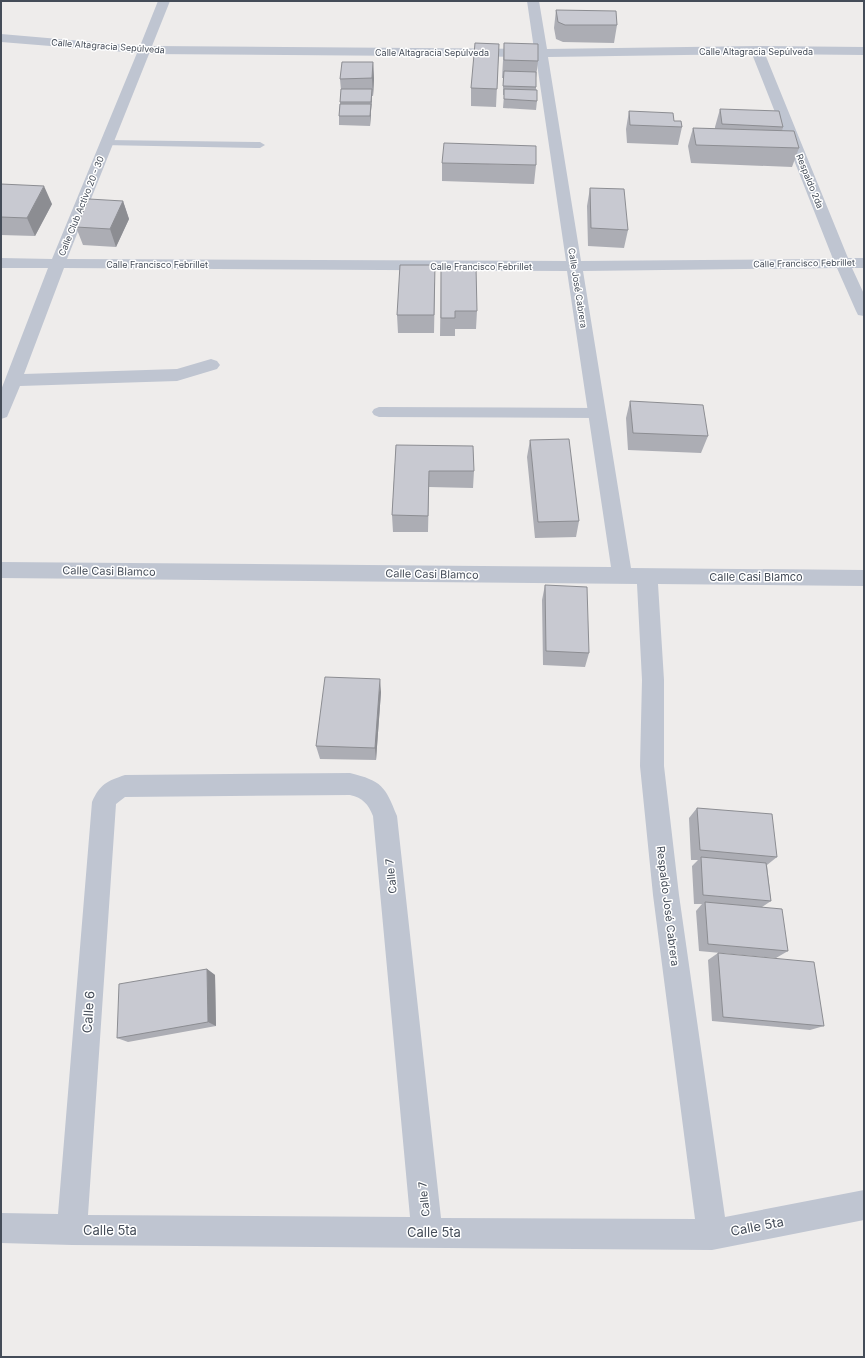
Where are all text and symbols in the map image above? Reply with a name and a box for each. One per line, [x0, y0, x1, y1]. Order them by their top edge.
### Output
street label: Calle Altagracia Sepúlveda [51, 37, 165, 55]
street label: Calle Altagracia Sepúlveda [699, 46, 813, 57]
street label: Calle Altagracia Sepúlveda [375, 47, 489, 58]
street label: Respaldo 2da [794, 152, 826, 210]
street label: Calle Club Activo 20 - 30 [56, 154, 106, 258]
street label: Calle José Cabrera [566, 247, 590, 329]
street label: Calle Francisco Febrillet [753, 257, 855, 269]
street label: Calle Francisco Febrillet [106, 259, 208, 270]
street label: Calle Francisco Febrillet [430, 261, 532, 272]
street label: Calle Casi Blamco [62, 563, 156, 579]
street label: Calle Casi Blamco [385, 566, 479, 582]
street label: Calle Casi Blamco [709, 570, 803, 584]
street label: Respaldo José Cabrera [654, 845, 682, 967]
street label: Calle 7 [382, 858, 400, 894]
street label: Calle 6 [79, 990, 97, 1034]
street label: Calle 7 [415, 1181, 433, 1217]
street label: Calle 5ta [729, 1213, 785, 1239]
street label: Calle 5ta [83, 1222, 137, 1238]
street label: Calle 5ta [407, 1224, 461, 1240]

